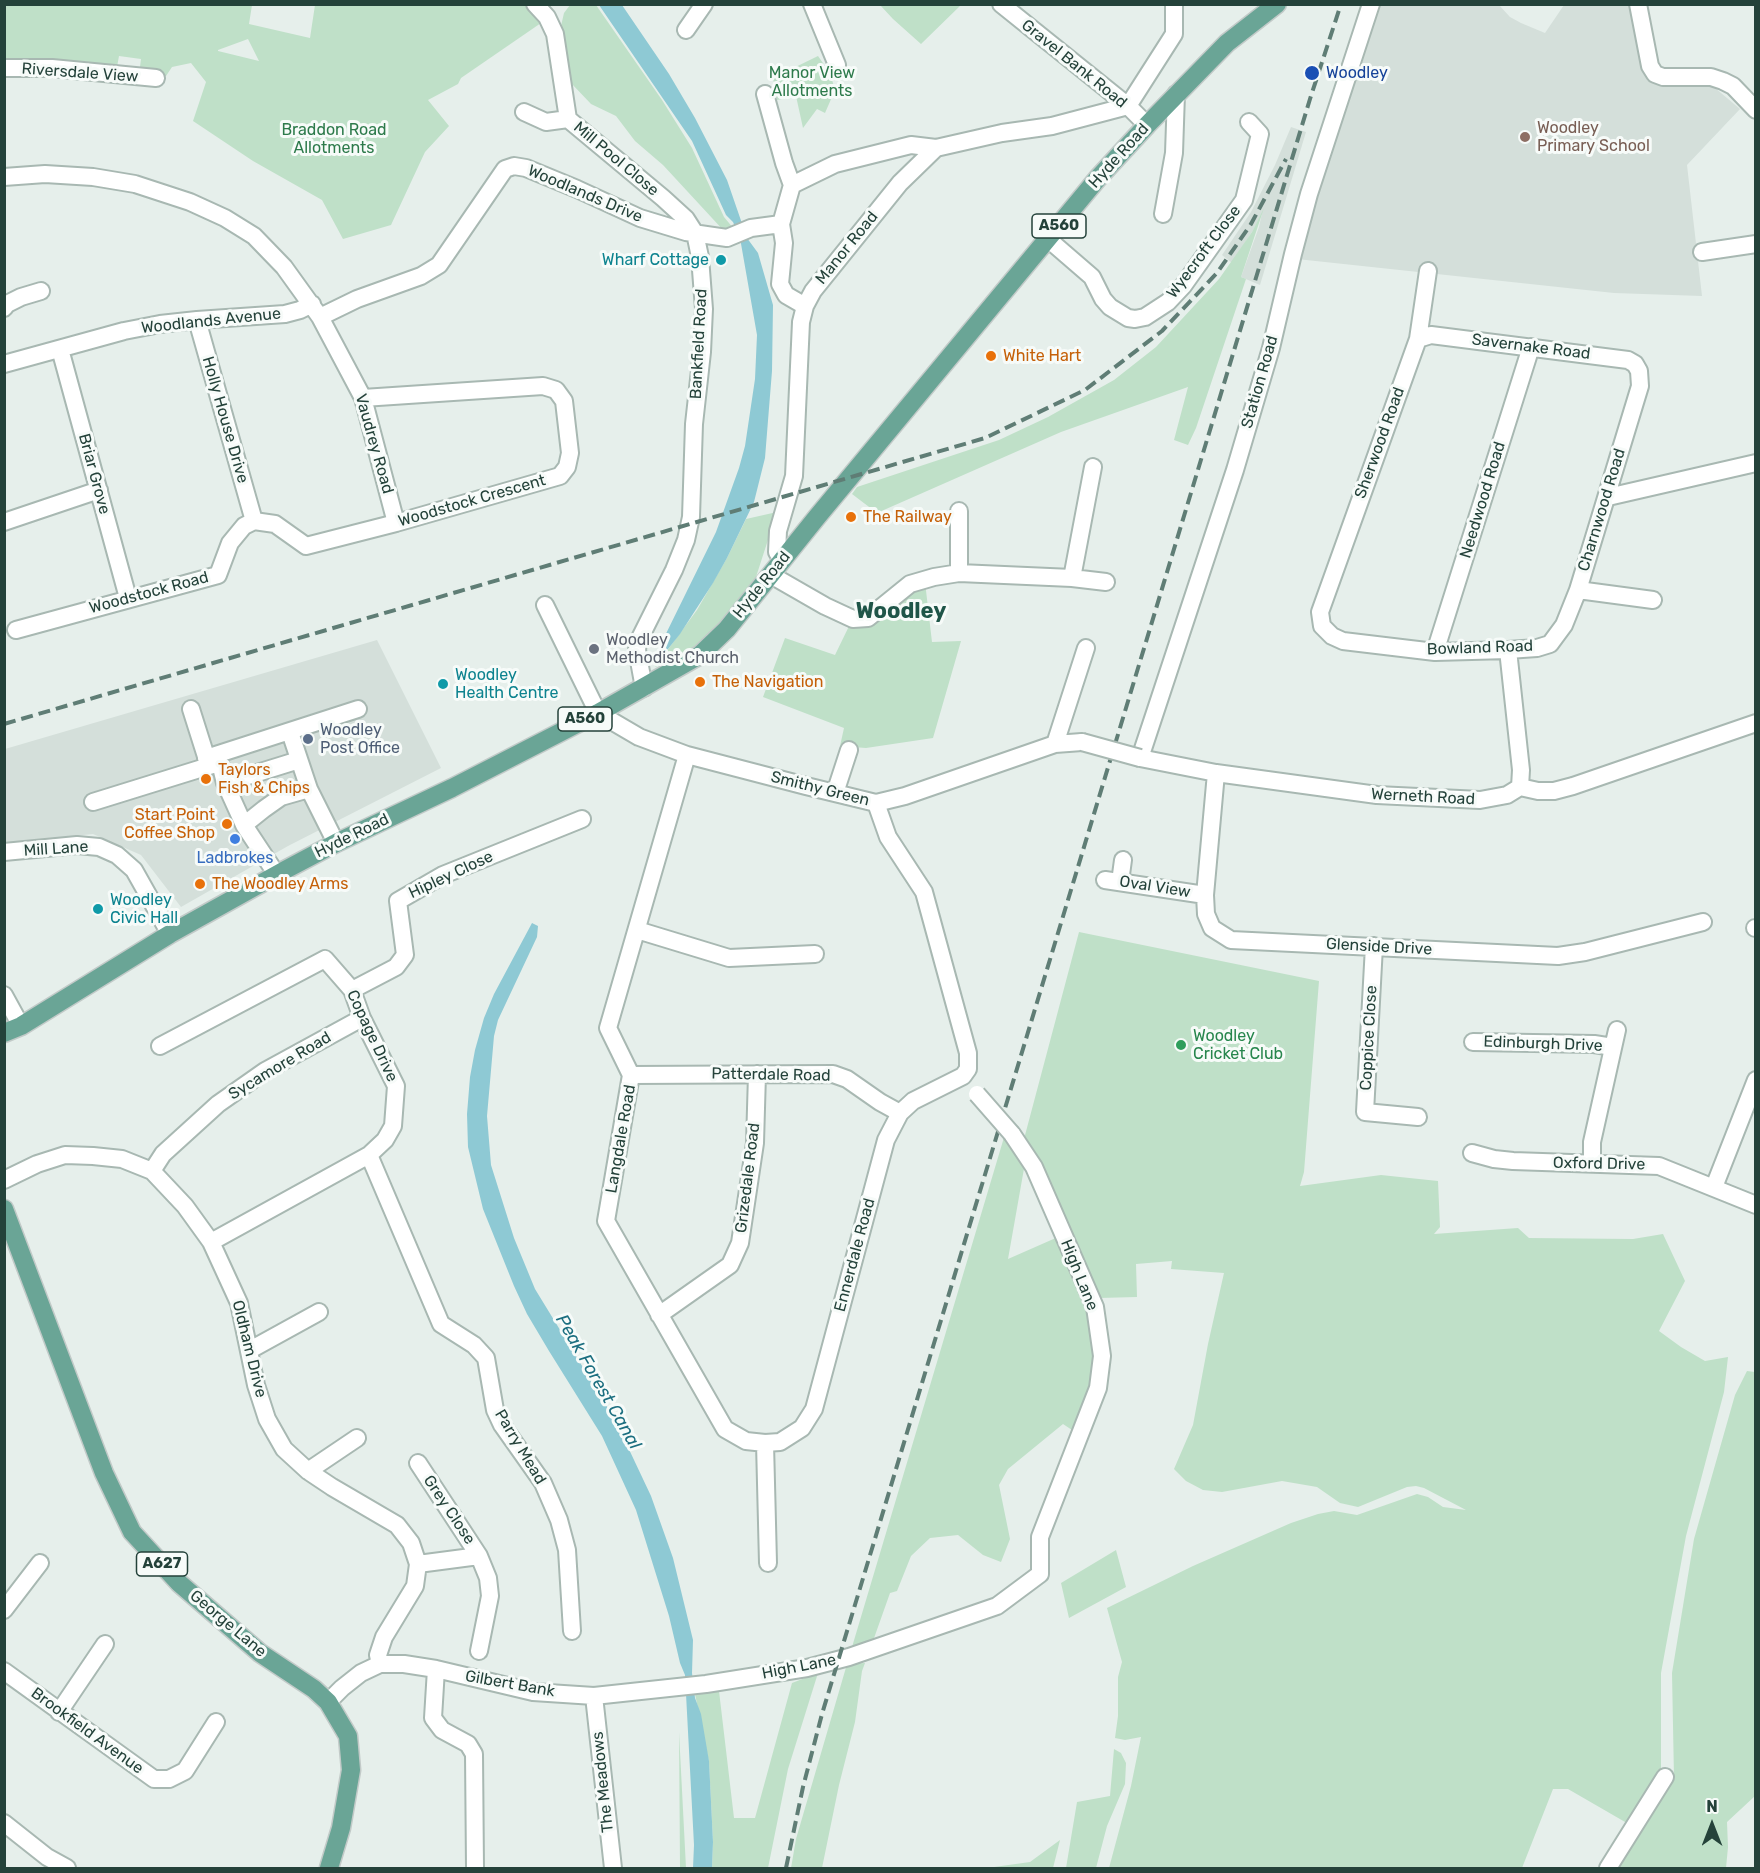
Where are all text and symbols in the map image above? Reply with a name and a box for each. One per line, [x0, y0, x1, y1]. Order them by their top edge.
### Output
street label: Gravel Bank Road [1017, 16, 1131, 112]
street label: Riversdale View [21, 59, 139, 87]
park label: Manor View Allotments [769, 63, 855, 101]
place label: Woodley [1326, 63, 1388, 83]
marker: Woodley [1303, 64, 1321, 82]
street label: Mill Pool Close [569, 118, 663, 200]
place label: Woodley Primary School [1537, 118, 1650, 156]
park label: Braddon Road Allotments [281, 120, 387, 158]
street label: Hyde Road [1085, 120, 1153, 192]
marker: Woodley Primary School [1518, 130, 1532, 144]
street label: Woodlands Drive [525, 161, 645, 227]
street label: Wyecroft Close [1163, 202, 1245, 302]
street label: Manor Road [812, 208, 882, 288]
road number: A560 [1032, 214, 1086, 238]
place label: Wharf Cottage [602, 250, 709, 270]
marker: Wharf Cottage [714, 253, 728, 267]
street label: Bankfield Road [687, 288, 711, 400]
street label: Woodlands Avenue [140, 304, 282, 338]
street label: Savernake Road [1471, 330, 1591, 364]
street label: Station Road [1238, 333, 1282, 431]
place label: White Hart [1003, 346, 1081, 366]
marker: White Hart [984, 349, 998, 363]
street label: Holly House Drive [198, 354, 252, 486]
street label: Sherwood Road [1351, 385, 1409, 501]
street label: Vaudrey Road [351, 392, 397, 496]
street label: Briar Grove [74, 432, 114, 516]
street label: Needwood Road [1456, 439, 1510, 561]
street label: Charnwood Road [1574, 446, 1630, 574]
street label: Woodstock Crescent [396, 471, 548, 531]
place label: The Railway [863, 507, 952, 527]
marker: The Railway [844, 510, 858, 524]
street label: Hyde Road [729, 548, 795, 622]
street label: Woodstock Road [87, 568, 211, 618]
district label: Woodley [856, 599, 946, 625]
place label: Woodley Methodist Church [606, 630, 739, 668]
street label: Bowland Road [1427, 637, 1533, 659]
marker: Woodley Methodist Church [587, 642, 601, 656]
place label: Woodley Health Centre [455, 665, 558, 703]
place label: The Navigation [712, 672, 823, 692]
marker: The Navigation [693, 675, 707, 689]
marker: Woodley Health Centre [436, 677, 450, 691]
road number: A560 [558, 707, 612, 731]
place label: Woodley Post Office [320, 720, 400, 758]
marker: Woodley Post Office [301, 732, 315, 746]
place label: Taylors Fish & Chips [218, 760, 310, 798]
street label: Smithy Green [769, 767, 871, 811]
marker: Taylors Fish & Chips [199, 772, 213, 786]
street label: Werneth Road [1371, 785, 1475, 809]
place label: Start Point Coffee Shop [124, 805, 215, 843]
street label: Hyde Road [312, 810, 392, 862]
marker: Start Point Coffee Shop [220, 817, 234, 831]
marker: Ladbrokes [228, 832, 242, 846]
street label: Mill Lane [23, 837, 89, 861]
street label: Hipley Close [406, 847, 496, 903]
place label: Ladbrokes [197, 848, 273, 868]
street label: Oval View [1118, 872, 1192, 902]
place label: The Woodley Arms [212, 874, 348, 894]
marker: The Woodley Arms [193, 877, 207, 891]
place label: Woodley Civic Hall [110, 890, 178, 928]
marker: Woodley Civic Hall [91, 902, 105, 916]
street label: Glenside Drive [1325, 935, 1433, 959]
street label: Coppice Close [1357, 985, 1381, 1091]
street label: Copage Drive [342, 987, 402, 1085]
place label: Woodley Cricket Club [1193, 1026, 1283, 1064]
street label: Sycamore Road [225, 1028, 335, 1104]
street label: Edinburgh Drive [1483, 1032, 1603, 1056]
marker: Woodley Cricket Club [1174, 1038, 1188, 1052]
street label: Patterdale Road [711, 1064, 831, 1086]
street label: Langdale Road [602, 1083, 640, 1195]
street label: Grizedale Road [732, 1122, 764, 1234]
street label: Oxford Drive [1553, 1154, 1645, 1174]
street label: Ennerdale Road [831, 1196, 879, 1314]
street label: High Lane [1056, 1237, 1102, 1313]
street label: Oldham Drive [228, 1298, 270, 1400]
water label: Peak Forest Canal [551, 1311, 645, 1453]
street label: Parry Mead [490, 1406, 550, 1488]
street label: Grey Close [419, 1472, 479, 1548]
road number: A627 [136, 1552, 188, 1576]
street label: George Lane [186, 1586, 270, 1662]
street label: High Lane [760, 1650, 838, 1684]
street label: Gilbert Bank [464, 1667, 556, 1701]
street label: Brookfield Avenue [27, 1684, 147, 1778]
street label: The Meadows [588, 1731, 618, 1833]
north arrow [1682, 1795, 1742, 1855]
text: N [1706, 1797, 1718, 1816]

